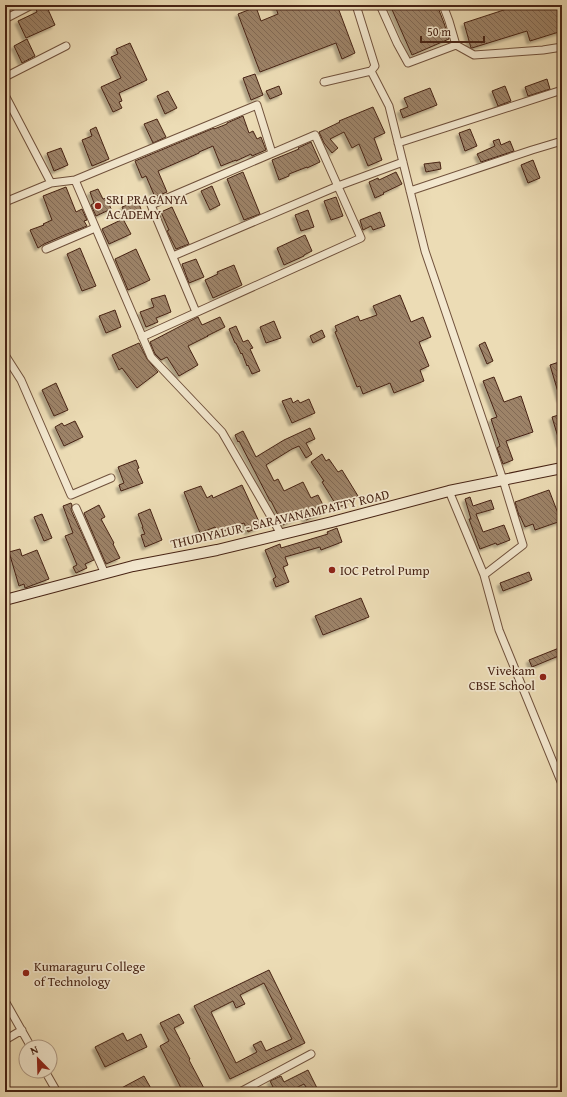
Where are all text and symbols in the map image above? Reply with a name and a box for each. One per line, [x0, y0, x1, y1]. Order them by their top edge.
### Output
scale bar [421, 18, 484, 44]
text: 50 m [427, 23, 451, 40]
place label: SRI PRAGANYA ACADEMY [106, 190, 188, 224]
marker: SRI PRAGANYA ACADEMY [93, 201, 103, 211]
street label: THUDIYALUR - SARAVANAMPATTY ROAD [169, 485, 391, 553]
place label: IOC Petrol Pump [340, 561, 429, 580]
marker: IOC Petrol Pump [327, 565, 337, 575]
place label: Vivekam CBSE School [469, 661, 535, 695]
marker: Vivekam CBSE School [538, 672, 548, 682]
place label: Kumaraguru College of Technology [34, 957, 145, 991]
marker: Kumaraguru College of Technology [21, 968, 31, 978]
north arrow [18, 1039, 58, 1079]
text: N [28, 1041, 41, 1059]

